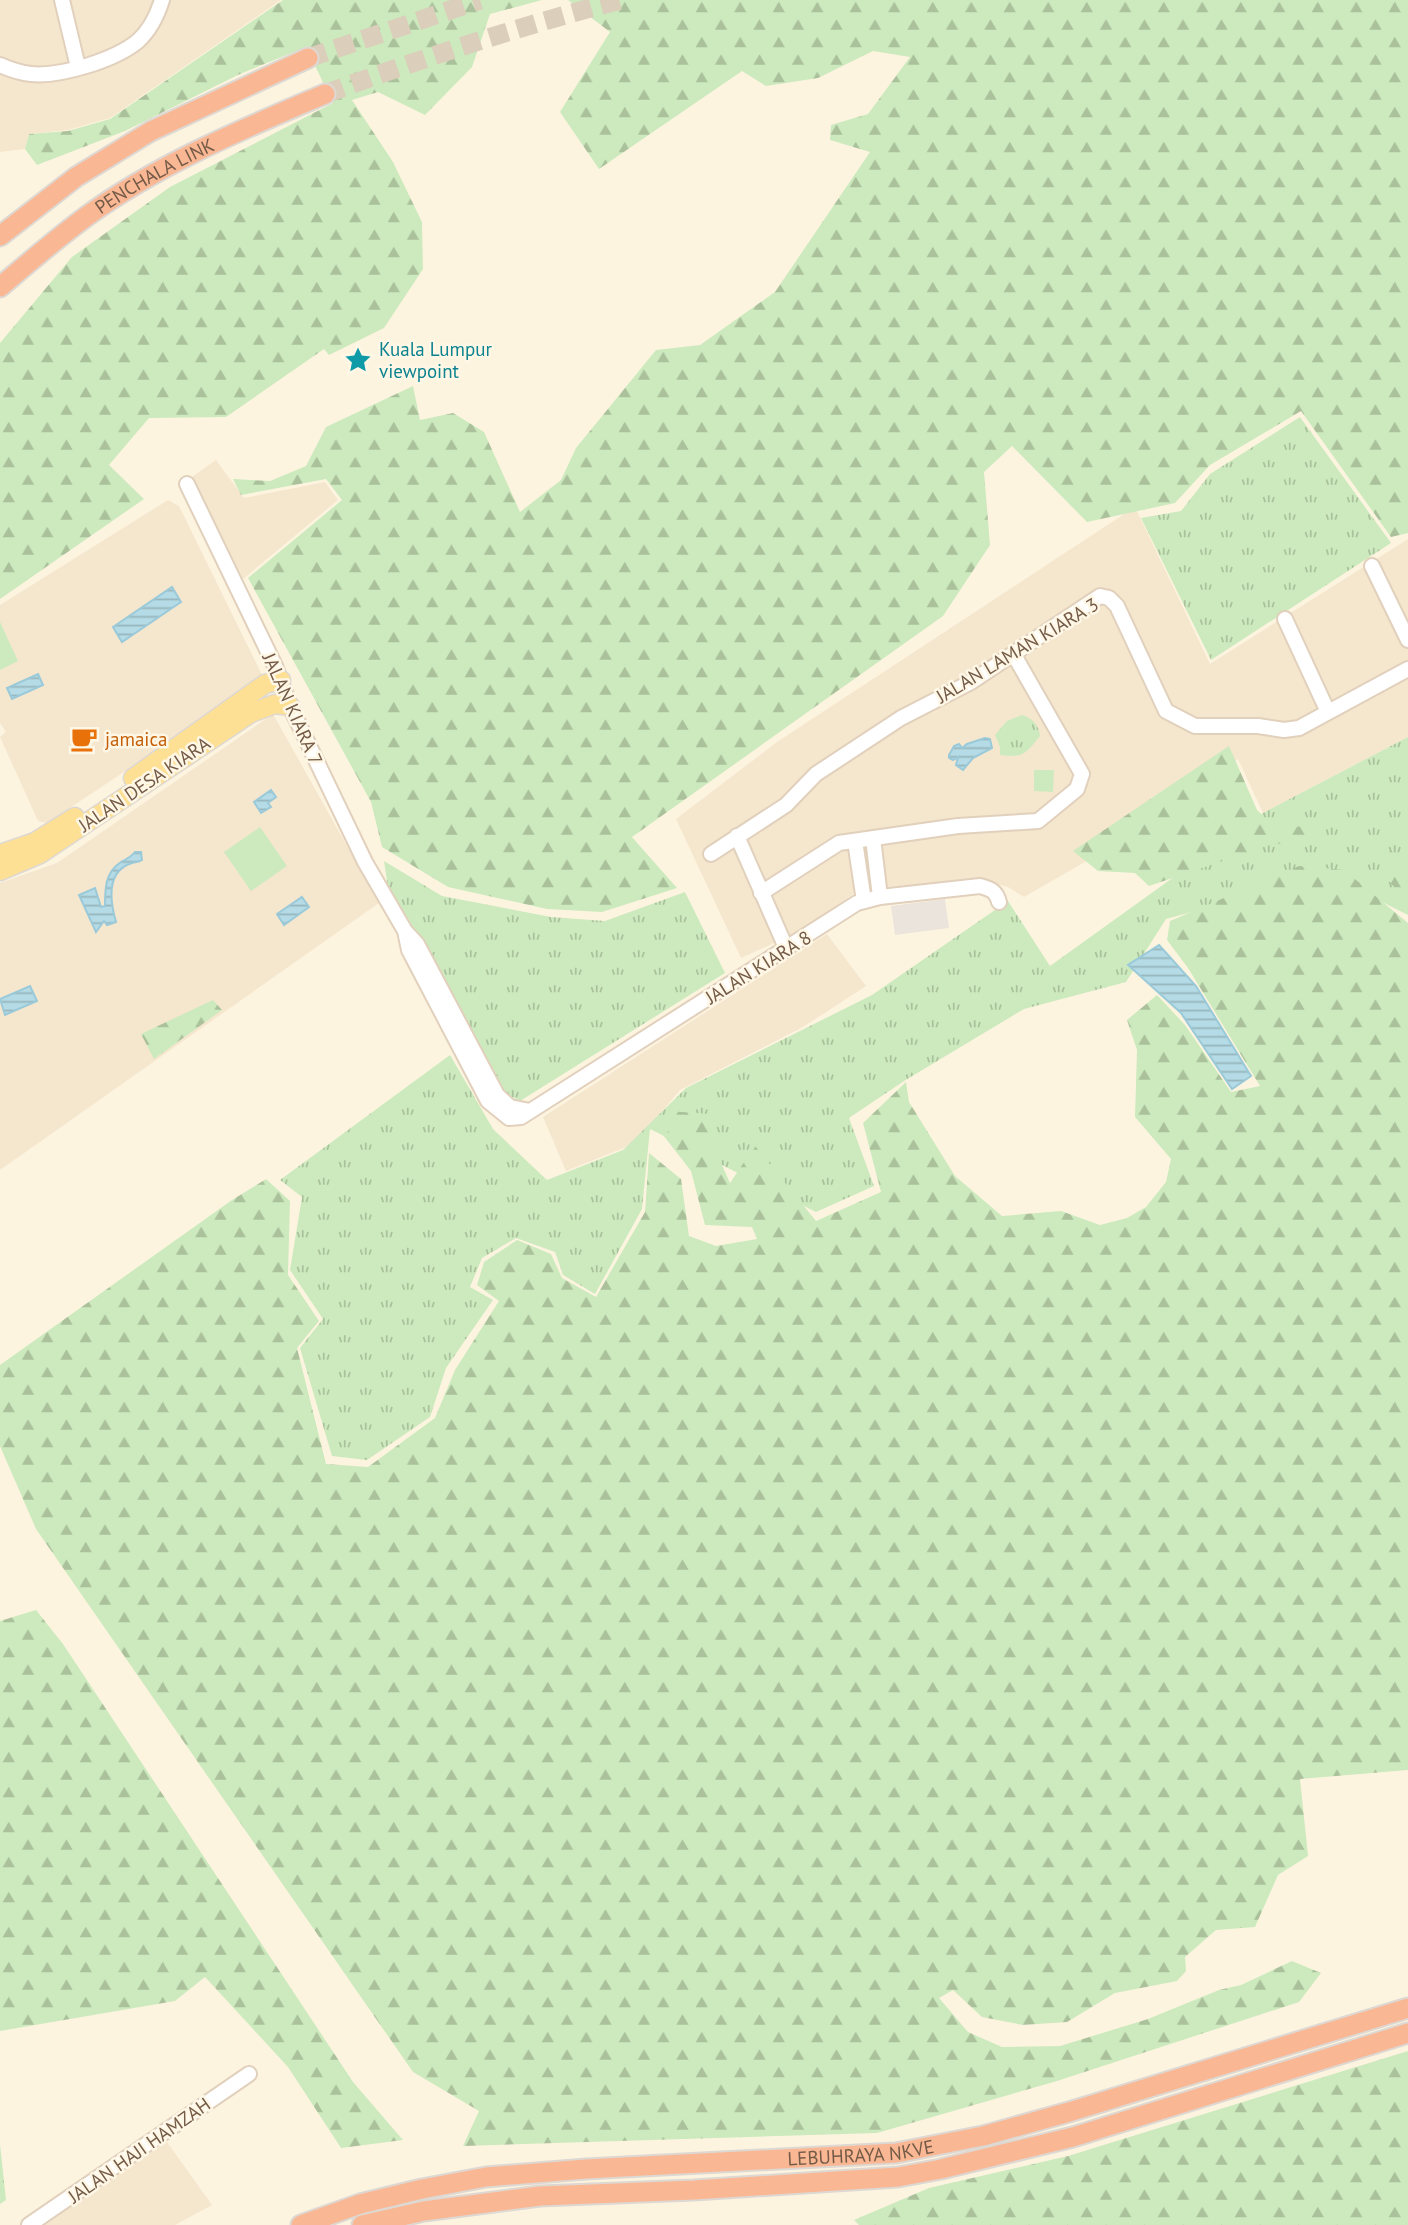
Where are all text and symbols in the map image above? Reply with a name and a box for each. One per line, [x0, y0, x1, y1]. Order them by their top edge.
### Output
street label: PENCHALA LINK [90, 133, 218, 219]
place label: Kuala Lumpur viewpoint [379, 337, 492, 383]
place icon: Kuala Lumpur viewpoint [343, 345, 373, 375]
street label: JALAN LAMAN KIARA 3 [930, 592, 1103, 709]
street label: JALAN KIARA 7 [257, 648, 328, 769]
cafe icon: jamaica [69, 724, 99, 754]
place label: jamaica [105, 727, 167, 751]
street label: JALAN DESA KIARA [73, 731, 214, 838]
street label: JALAN KIARA 8 [700, 925, 815, 1010]
street label: JALAN HAJI HAMZAH [62, 2092, 215, 2209]
street label: LEBUHRAYA NKVE [787, 2134, 936, 2171]

